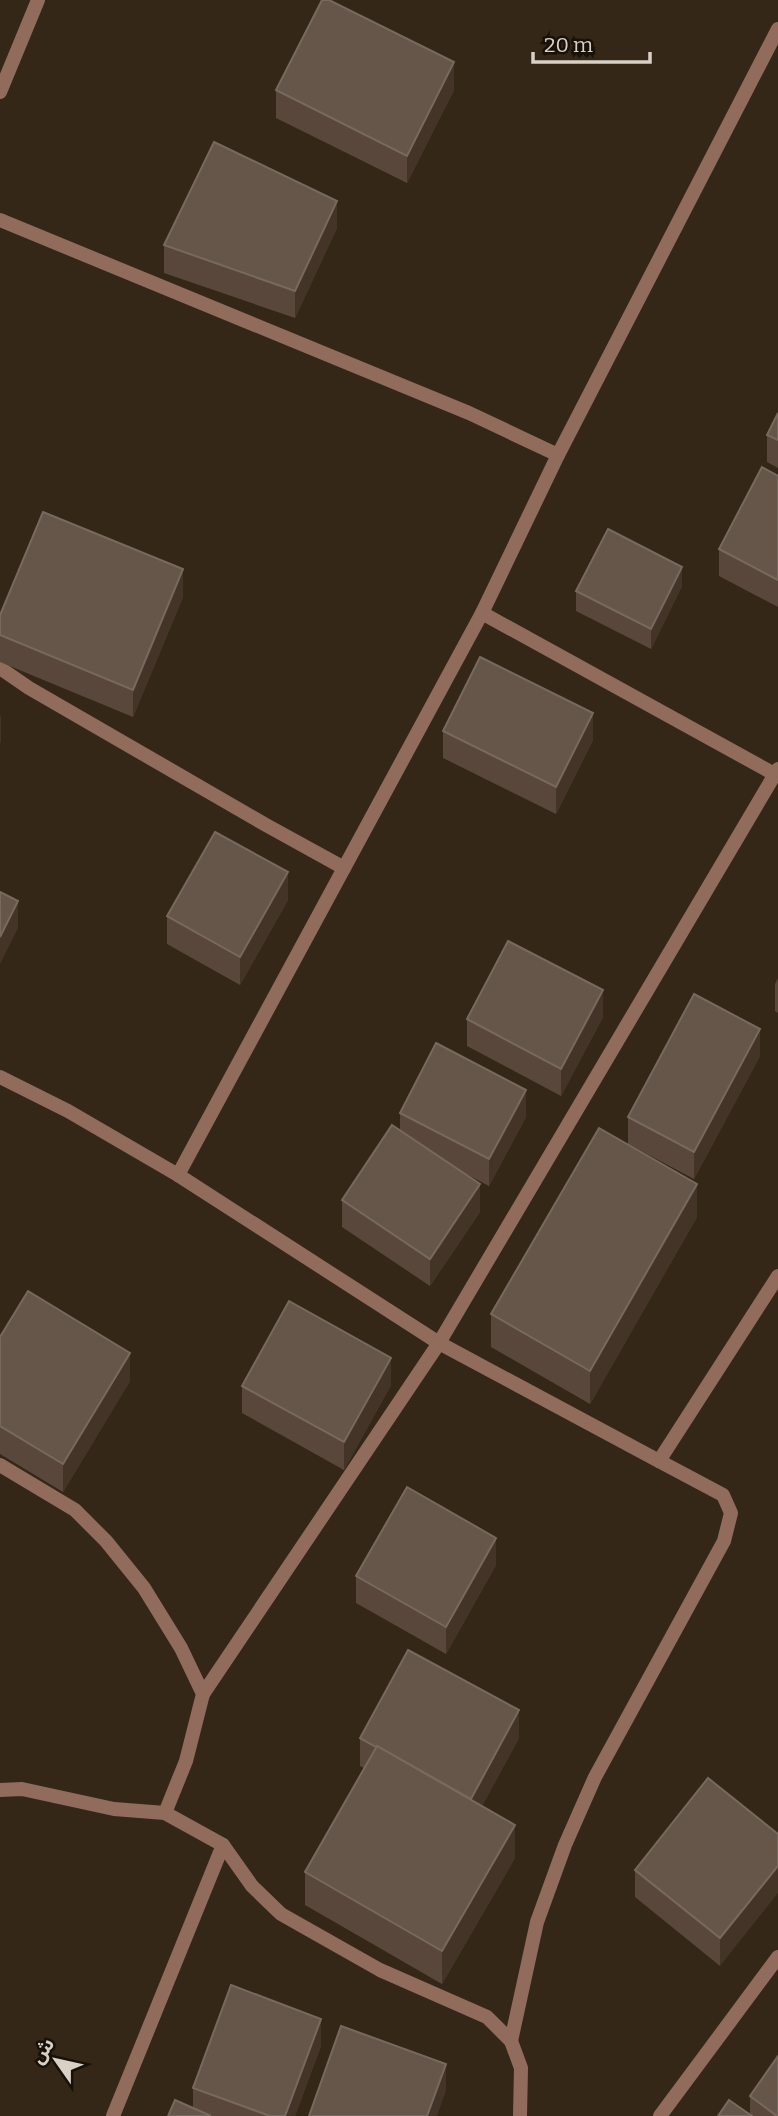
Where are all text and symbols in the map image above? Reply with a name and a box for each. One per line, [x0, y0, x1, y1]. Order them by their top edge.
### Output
scale bar [533, 21, 650, 65]
text: 20 m [544, 32, 593, 58]
north arrow [21, 2025, 91, 2095]
text: ش [26, 2034, 59, 2068]

